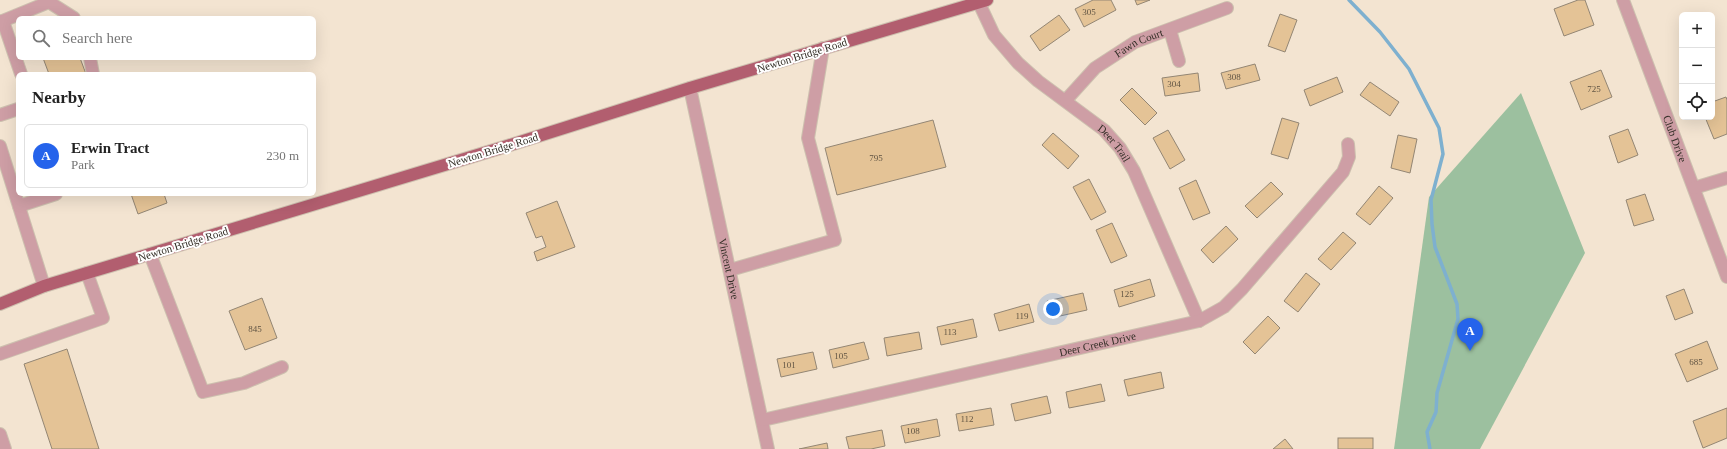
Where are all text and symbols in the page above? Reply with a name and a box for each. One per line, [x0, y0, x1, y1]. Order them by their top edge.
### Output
house number: 305 [1082, 7, 1096, 17]
map controls [1679, 12, 1715, 120]
button: + [1679, 12, 1715, 48]
search box [16, 16, 316, 60]
street label: Fawn Court [1112, 26, 1165, 60]
icon: search [30, 27, 52, 49]
text: Search here [62, 30, 132, 46]
street label: Newton Bridge Road [756, 35, 849, 74]
button: − [1679, 48, 1715, 84]
house number: 308 [1227, 72, 1241, 82]
house number: 304 [1167, 79, 1181, 89]
house number: 725 [1587, 84, 1601, 94]
button: locate [1679, 84, 1715, 120]
text: Nearby [32, 88, 86, 107]
street label: Club Drive [1661, 113, 1689, 164]
street label: Deer Trail [1096, 122, 1133, 164]
street label: Newton Bridge Road [447, 130, 540, 169]
text: Erwin Tract [71, 140, 149, 156]
text: A [41, 148, 51, 163]
text: 230 m [266, 148, 299, 163]
house number: 795 [869, 153, 883, 163]
text: Park [71, 157, 95, 172]
street label: Newton Bridge Road [137, 224, 230, 263]
street label: Vincent Drive [717, 237, 742, 301]
house number: 125 [1120, 289, 1134, 299]
your location [1043, 299, 1063, 319]
house number: 119 [1015, 311, 1029, 321]
pin: A [1457, 318, 1483, 351]
house number: 845 [248, 324, 262, 334]
house number: 113 [943, 327, 957, 337]
street label: Deer Creek Drive [1058, 330, 1137, 359]
house number: 105 [834, 351, 848, 361]
house number: 685 [1689, 357, 1703, 367]
house number: 101 [782, 360, 796, 370]
house number: 112 [960, 414, 974, 424]
house number: 108 [906, 426, 920, 436]

